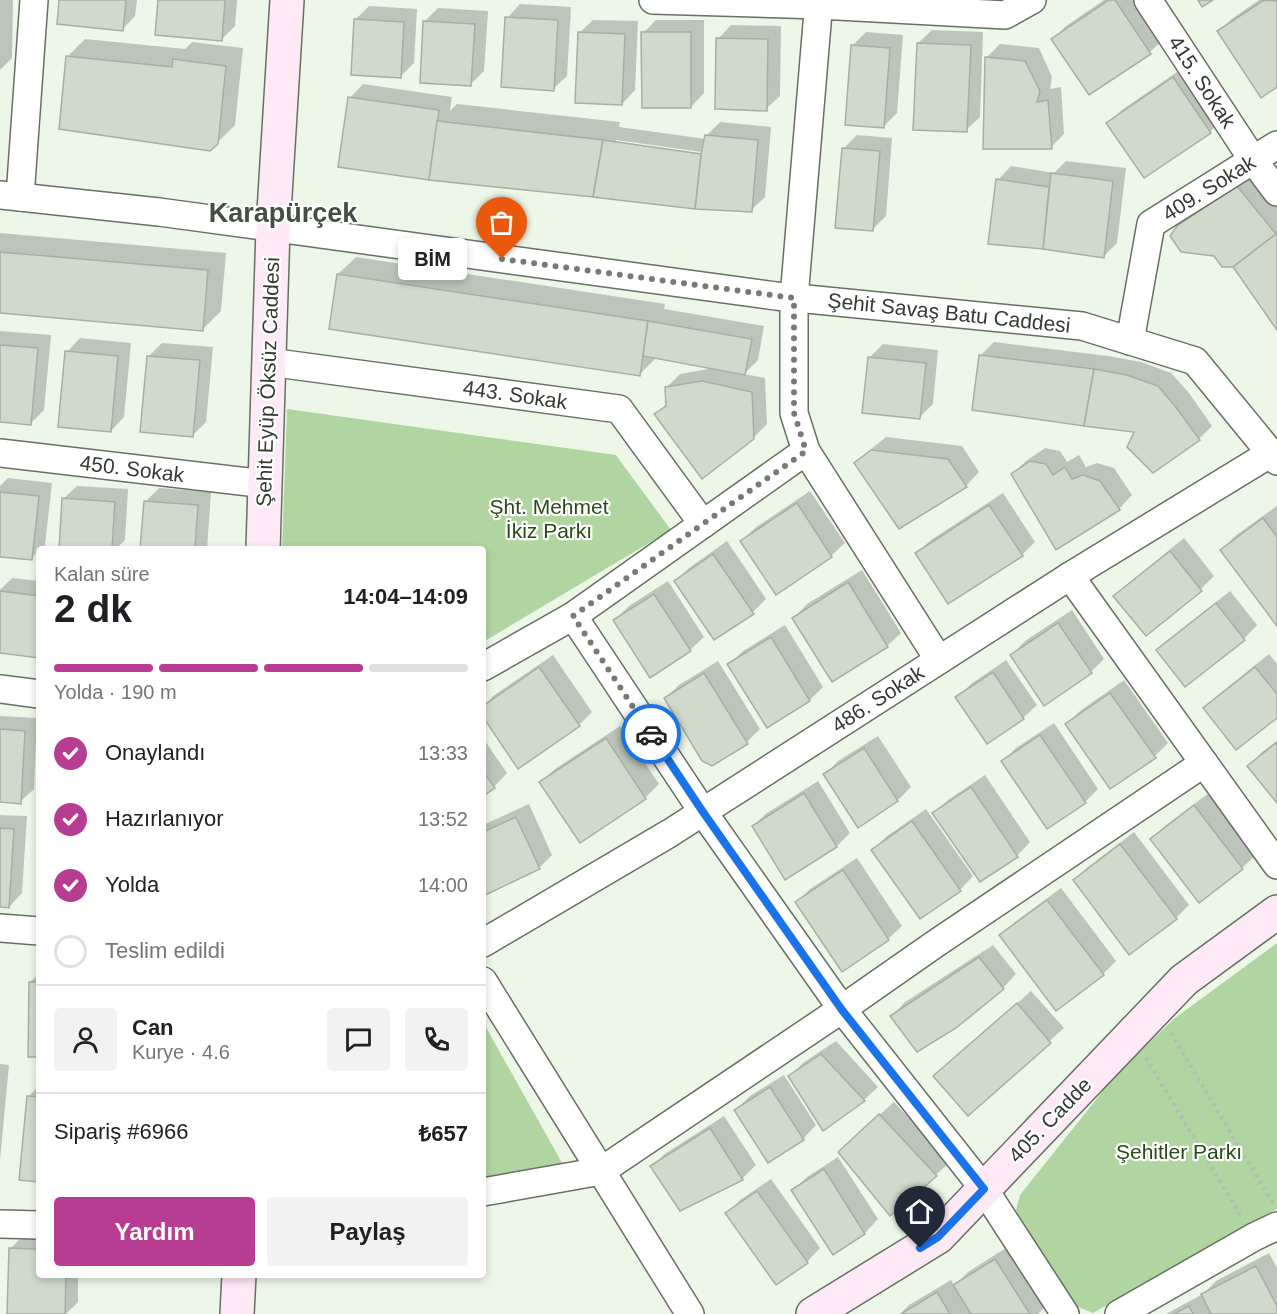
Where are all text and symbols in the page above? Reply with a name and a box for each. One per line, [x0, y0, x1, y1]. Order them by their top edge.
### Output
street label: 415. Sokak [1164, 31, 1241, 132]
street label: 409. Sokak [1158, 150, 1260, 225]
pin [476, 197, 527, 259]
district label: Karapürçek [209, 198, 358, 228]
icon: bag [485, 206, 518, 239]
callout: BİM [397, 238, 466, 280]
text: BİM [414, 248, 451, 270]
street label: Şehit Eyüp Öksüz Caddesi [252, 257, 283, 507]
street label: Şehit Savaş Batu Caddesi [827, 288, 1072, 337]
street label: 443. Sokak [461, 376, 569, 413]
street label: 450. Sokak [79, 451, 186, 486]
park label: Şht. Mehmet İkiz Parkı [489, 495, 609, 542]
text: Kalan süre [54, 563, 150, 585]
text: 14:04–14:09 [343, 584, 468, 609]
text: 2 dk [54, 587, 132, 630]
street label: 486. Sokak [827, 660, 928, 737]
text: Yolda · 190 m [54, 681, 177, 703]
courier [621, 704, 681, 764]
icon: car [635, 718, 668, 751]
icon: check [54, 737, 87, 770]
text: Onaylandı [105, 740, 205, 765]
text: 13:33 [418, 742, 468, 764]
icon: check [54, 803, 87, 836]
text: Hazırlanıyor [105, 806, 224, 831]
text: 13:52 [418, 808, 468, 830]
icon: check [54, 869, 87, 902]
text: Yolda [105, 872, 159, 897]
text: 14:00 [418, 874, 468, 896]
text: Teslim edildi [105, 938, 225, 963]
button: person [54, 1008, 117, 1071]
button: chat [327, 1008, 390, 1071]
button: phone [405, 1008, 468, 1071]
text: Can [132, 1015, 174, 1040]
text: Kurye · 4.6 [132, 1041, 230, 1063]
street label: 405. Cadde [1004, 1073, 1096, 1167]
text: Sipariş #6966 [54, 1119, 189, 1144]
text: ₺657 [419, 1121, 468, 1146]
park label: Şehitler Parkı [1116, 1140, 1242, 1163]
pin [894, 1186, 945, 1248]
icon: home [903, 1195, 936, 1228]
button: Yardım [54, 1197, 255, 1266]
button: Paylaş [267, 1197, 468, 1266]

